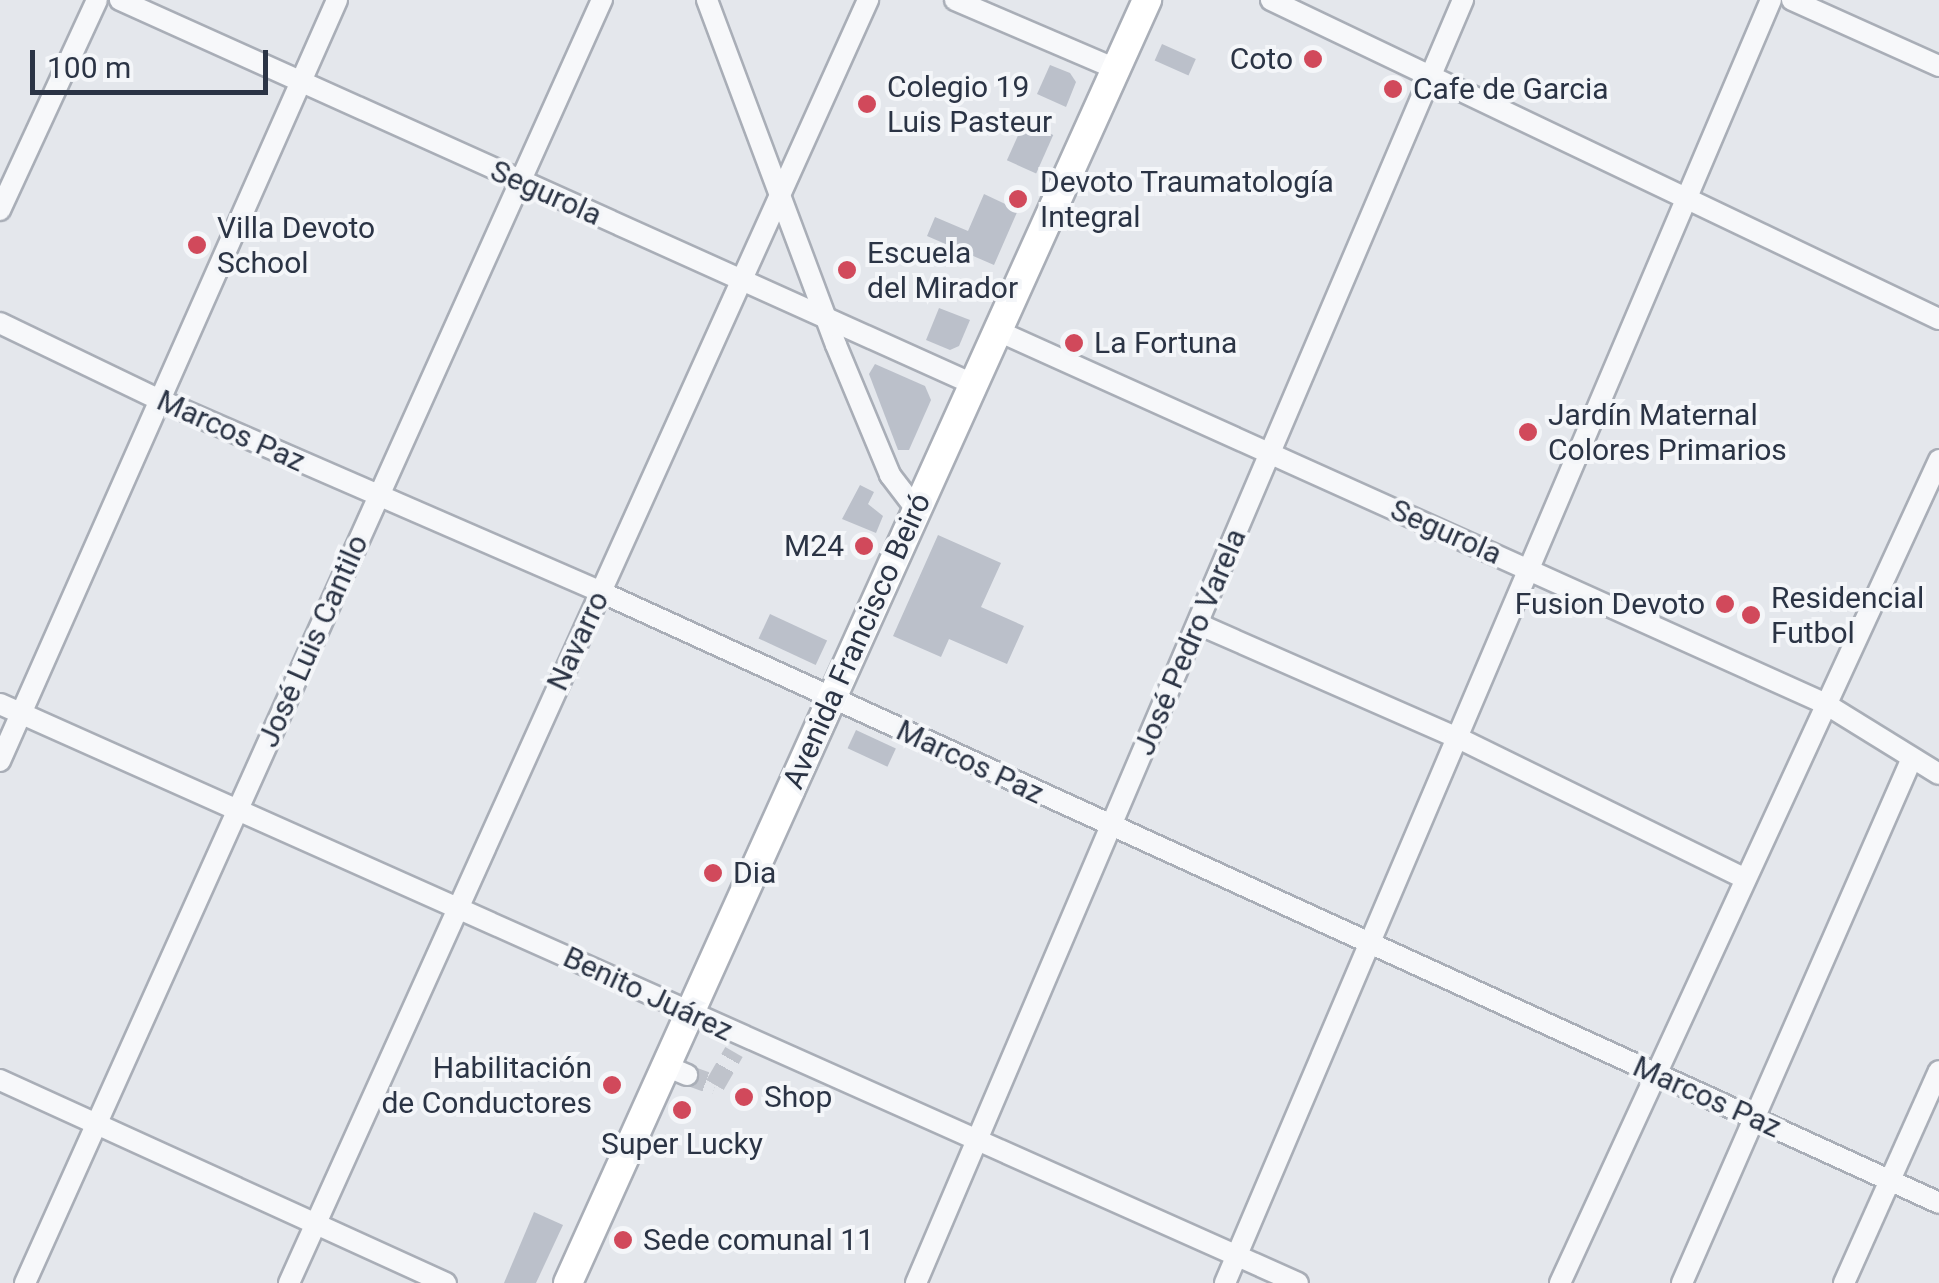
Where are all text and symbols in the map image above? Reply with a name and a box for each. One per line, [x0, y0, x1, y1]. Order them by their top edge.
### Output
scale bar [35, 30, 272, 92]
place label: Coto [1230, 41, 1293, 77]
marker: Coto [1302, 48, 1324, 70]
text: 100 m [47, 50, 131, 85]
place label: Colegio 19 Luis Pasteur [887, 69, 1052, 140]
place label: Cafe de Garcia [1413, 71, 1608, 107]
marker: Cafe de Garcia [1382, 78, 1404, 100]
marker: Colegio 19 Luis Pasteur [856, 93, 878, 115]
street label: Segurola [485, 153, 607, 233]
place label: Devoto Traumatología Integral [1040, 164, 1334, 234]
marker: Devoto Traumatología Integral [1005, 186, 1031, 212]
place label: Villa Devoto School [217, 210, 375, 280]
marker: Villa Devoto School [186, 234, 208, 256]
place label: Escuela del Mirador [867, 235, 1018, 306]
marker: Escuela del Mirador [836, 259, 858, 281]
place label: La Fortuna [1094, 325, 1237, 361]
marker: La Fortuna [1063, 332, 1085, 354]
street label: Marcos Paz [151, 382, 311, 480]
place label: Jardín Maternal Colores Primarios [1548, 397, 1787, 468]
marker: Jardín Maternal Colores Primarios [1517, 421, 1539, 443]
street label: Avenida Francisco Beiró [775, 488, 939, 794]
street label: Segurola [1385, 492, 1507, 572]
street label: José Pedro Varela [1126, 523, 1254, 761]
place label: M24 [784, 528, 844, 564]
street label: José Luis Cantilo [250, 529, 376, 753]
marker: M24 [853, 535, 875, 557]
place label: Residencial Futbol [1771, 580, 1924, 650]
street label: Navarro [539, 586, 617, 696]
place label: Fusion Devoto [1515, 586, 1705, 622]
marker: Fusion Devoto [1714, 593, 1736, 615]
marker: Residencial Futbol [1740, 604, 1762, 626]
street label: Marcos Paz [891, 712, 1049, 812]
place label: Dia [733, 855, 776, 891]
marker: Dia [702, 862, 724, 884]
street label: Benito Juárez [558, 939, 738, 1049]
street label: Marcos Paz [1627, 1048, 1787, 1146]
place label: Habilitación de Conductores [381, 1050, 592, 1120]
marker: Habilitación de Conductores [601, 1074, 623, 1096]
place label: Shop [764, 1079, 832, 1115]
marker: Shop [733, 1086, 755, 1108]
marker: Super Lucky [671, 1099, 693, 1121]
place label: Super Lucky [601, 1126, 763, 1162]
place label: Sede comunal 11 [643, 1222, 874, 1258]
marker: Sede comunal 11 [612, 1229, 634, 1251]

